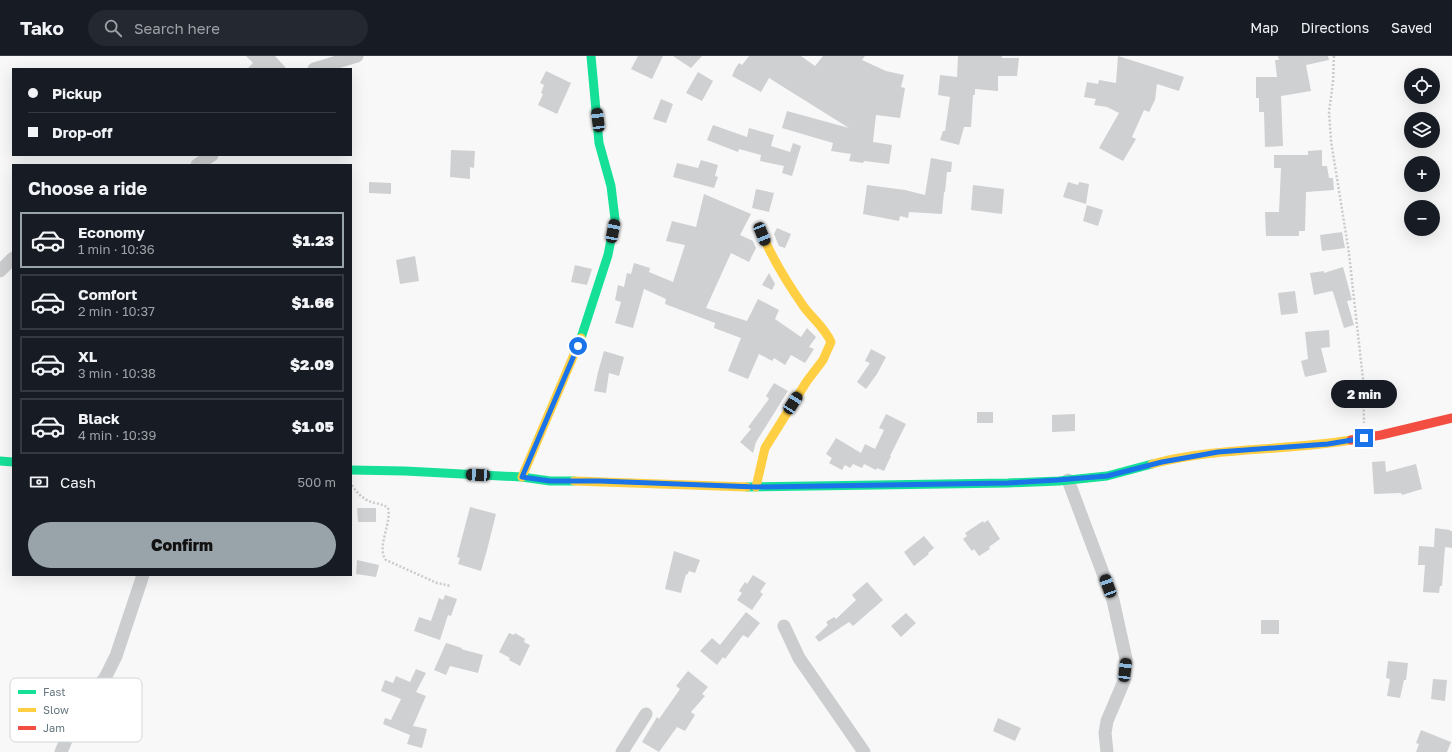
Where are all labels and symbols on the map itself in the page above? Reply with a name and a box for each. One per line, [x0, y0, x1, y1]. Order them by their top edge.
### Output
car [591, 107, 605, 133]
car [605, 218, 621, 244]
car [752, 221, 772, 247]
route start [569, 337, 587, 355]
callout: 2 min [1331, 380, 1397, 408]
car [781, 390, 805, 416]
route end [1355, 429, 1373, 447]
car [466, 468, 490, 482]
car [1098, 573, 1118, 599]
car [1118, 657, 1132, 683]
legend [10, 678, 142, 742]
text: Fast [43, 685, 66, 698]
text: Slow [43, 703, 69, 716]
text: Jam [43, 721, 65, 734]

